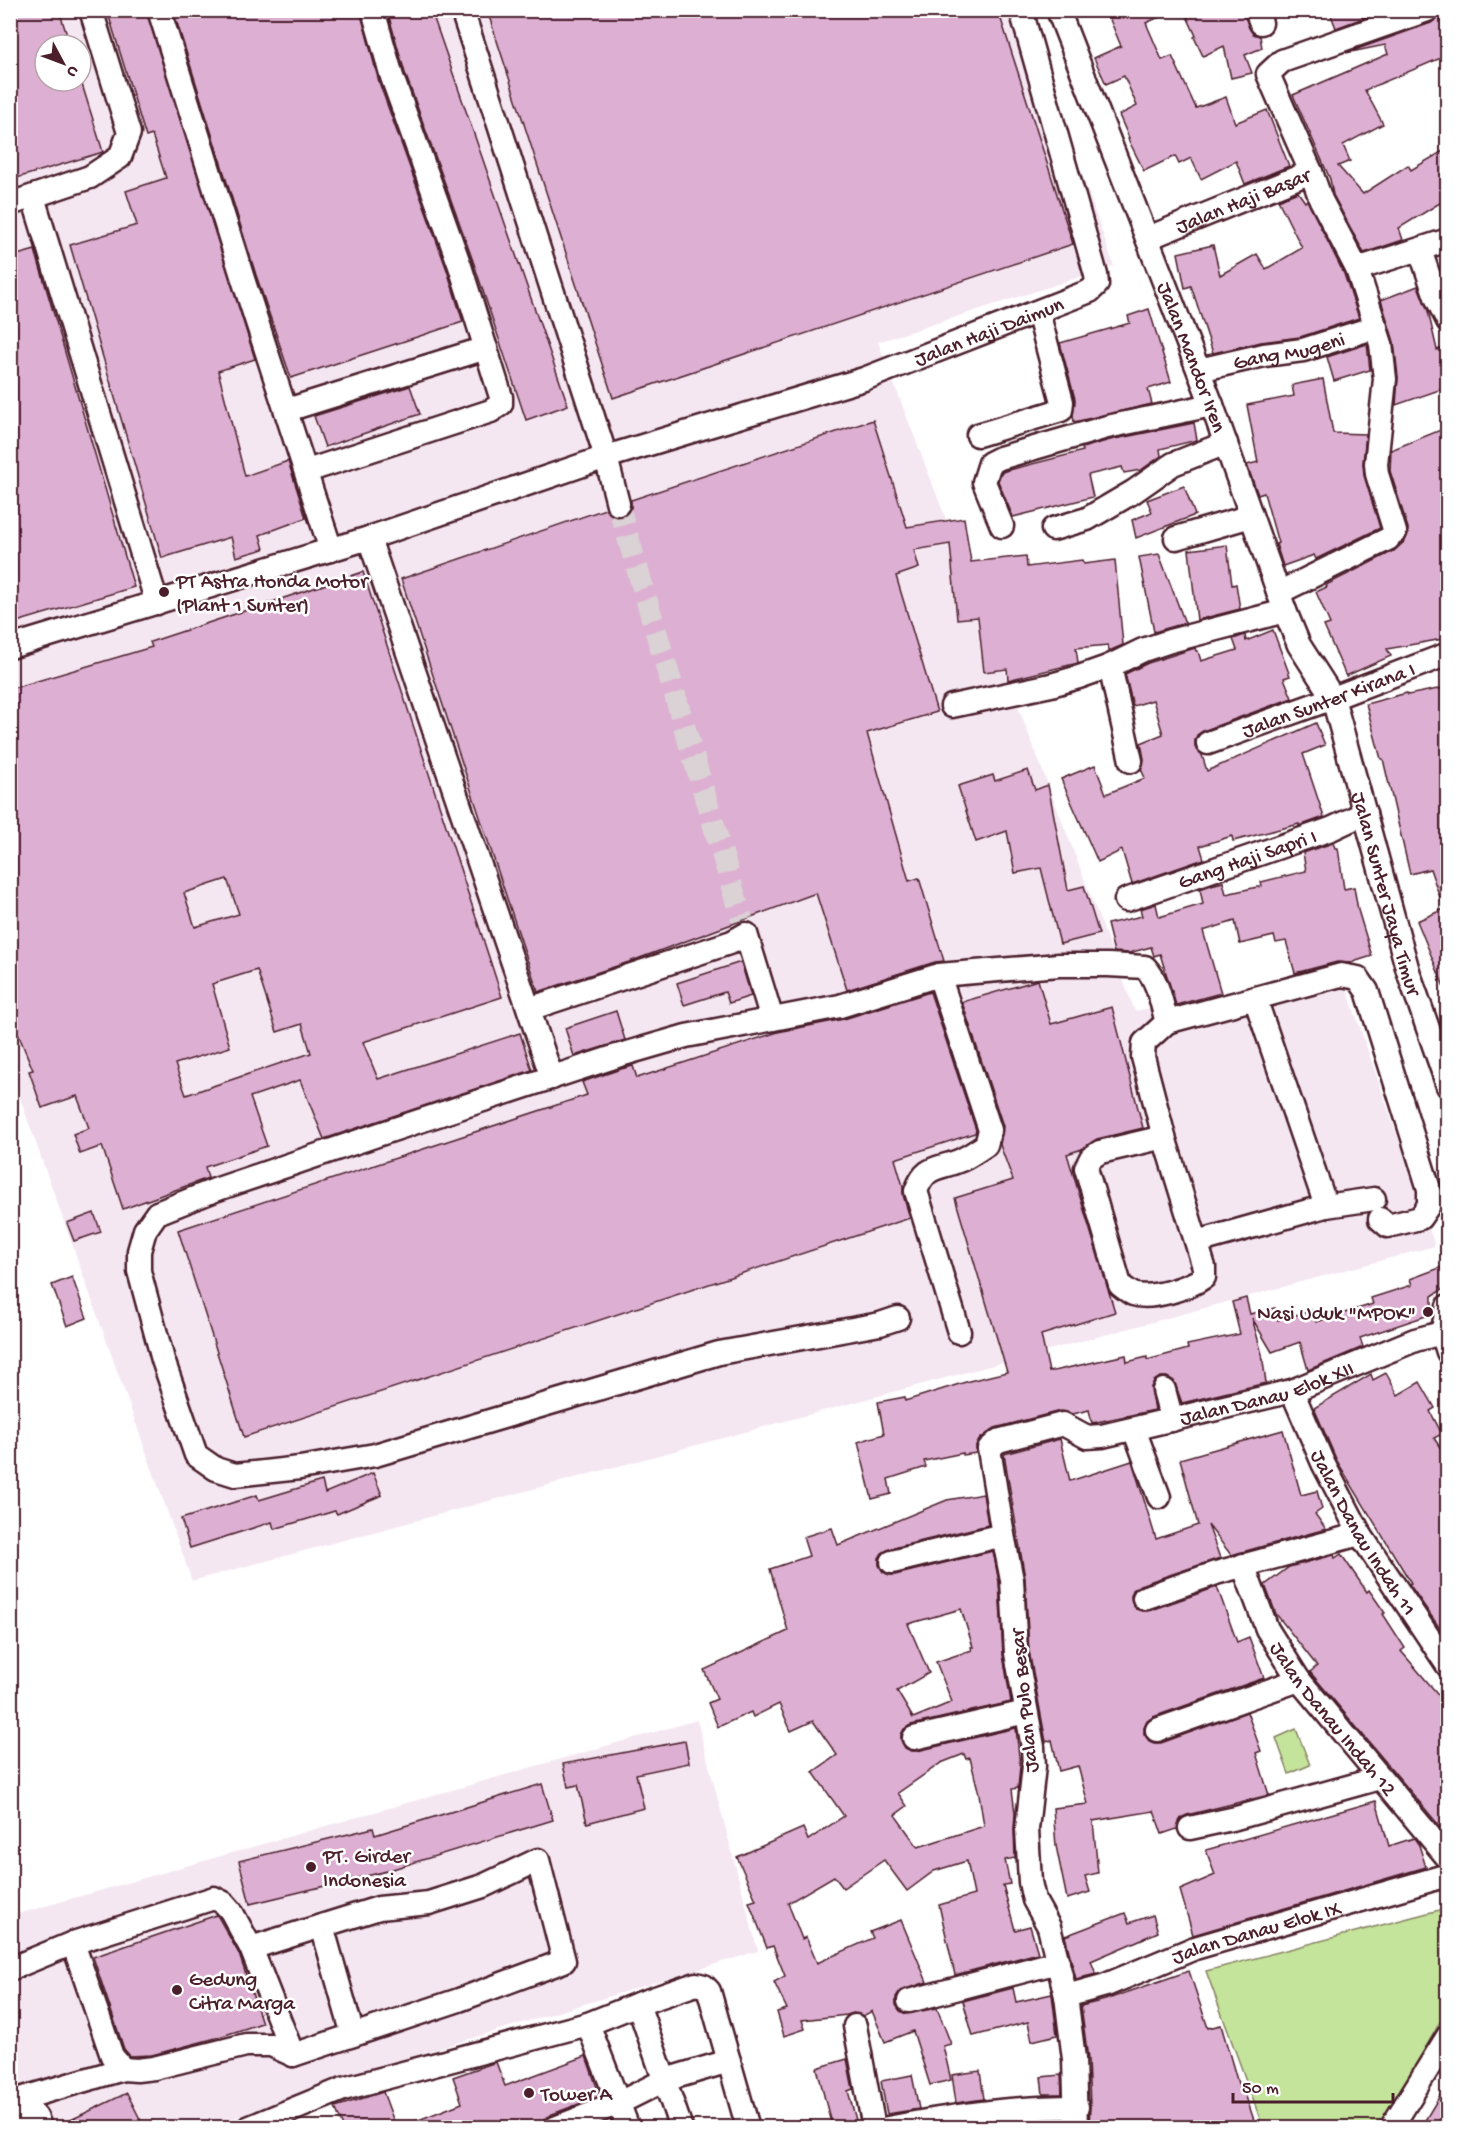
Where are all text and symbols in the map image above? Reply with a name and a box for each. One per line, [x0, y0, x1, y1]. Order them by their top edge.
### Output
north arrow [33, 33, 93, 93]
text: U [61, 61, 82, 81]
street label: Jalan Haji Basar [1173, 164, 1316, 241]
street label: Jalan Mandor Iren [1149, 279, 1230, 436]
street label: Jalan Haji Daimun [912, 293, 1068, 374]
street label: Gang Mugeni [1231, 329, 1349, 378]
place label: PT Astra Honda Motor (Plant 1 Sunter) [175, 571, 369, 620]
marker: PT Astra Honda Motor (Plant 1 Sunter) [157, 585, 171, 599]
street label: Jalan Sunter Kirana I [1240, 659, 1419, 746]
street label: Jalan Sunter Jaya Timur [1343, 790, 1425, 1001]
street label: Gang Haji Sapri I [1176, 826, 1321, 897]
place label: Nasi Uduk "MPOK" [1257, 1303, 1416, 1328]
marker: Nasi Uduk "MPOK" [1421, 1305, 1435, 1319]
street label: Jalan Danau Elok XII [1178, 1358, 1358, 1433]
street label: Jalan Danau Indah 11 [1303, 1447, 1420, 1622]
street label: Jalan Pulo Besar [1006, 1626, 1046, 1774]
street label: Jalan Danau Indah 12 [1262, 1638, 1400, 1803]
place label: PT. Girder Indonesia [322, 1846, 412, 1895]
marker: PT. Girder Indonesia [304, 1860, 318, 1874]
street label: Jalan Danau Elok IX [1169, 1897, 1345, 1972]
place label: Gedung Citra Marga [189, 1969, 296, 2018]
marker: Gedung Citra Marga [170, 1983, 184, 1997]
scale bar [1233, 2066, 1394, 2104]
text: 50 m [1242, 2079, 1279, 2100]
place label: Tower A [540, 2084, 613, 2109]
marker: Tower A [522, 2086, 536, 2100]

